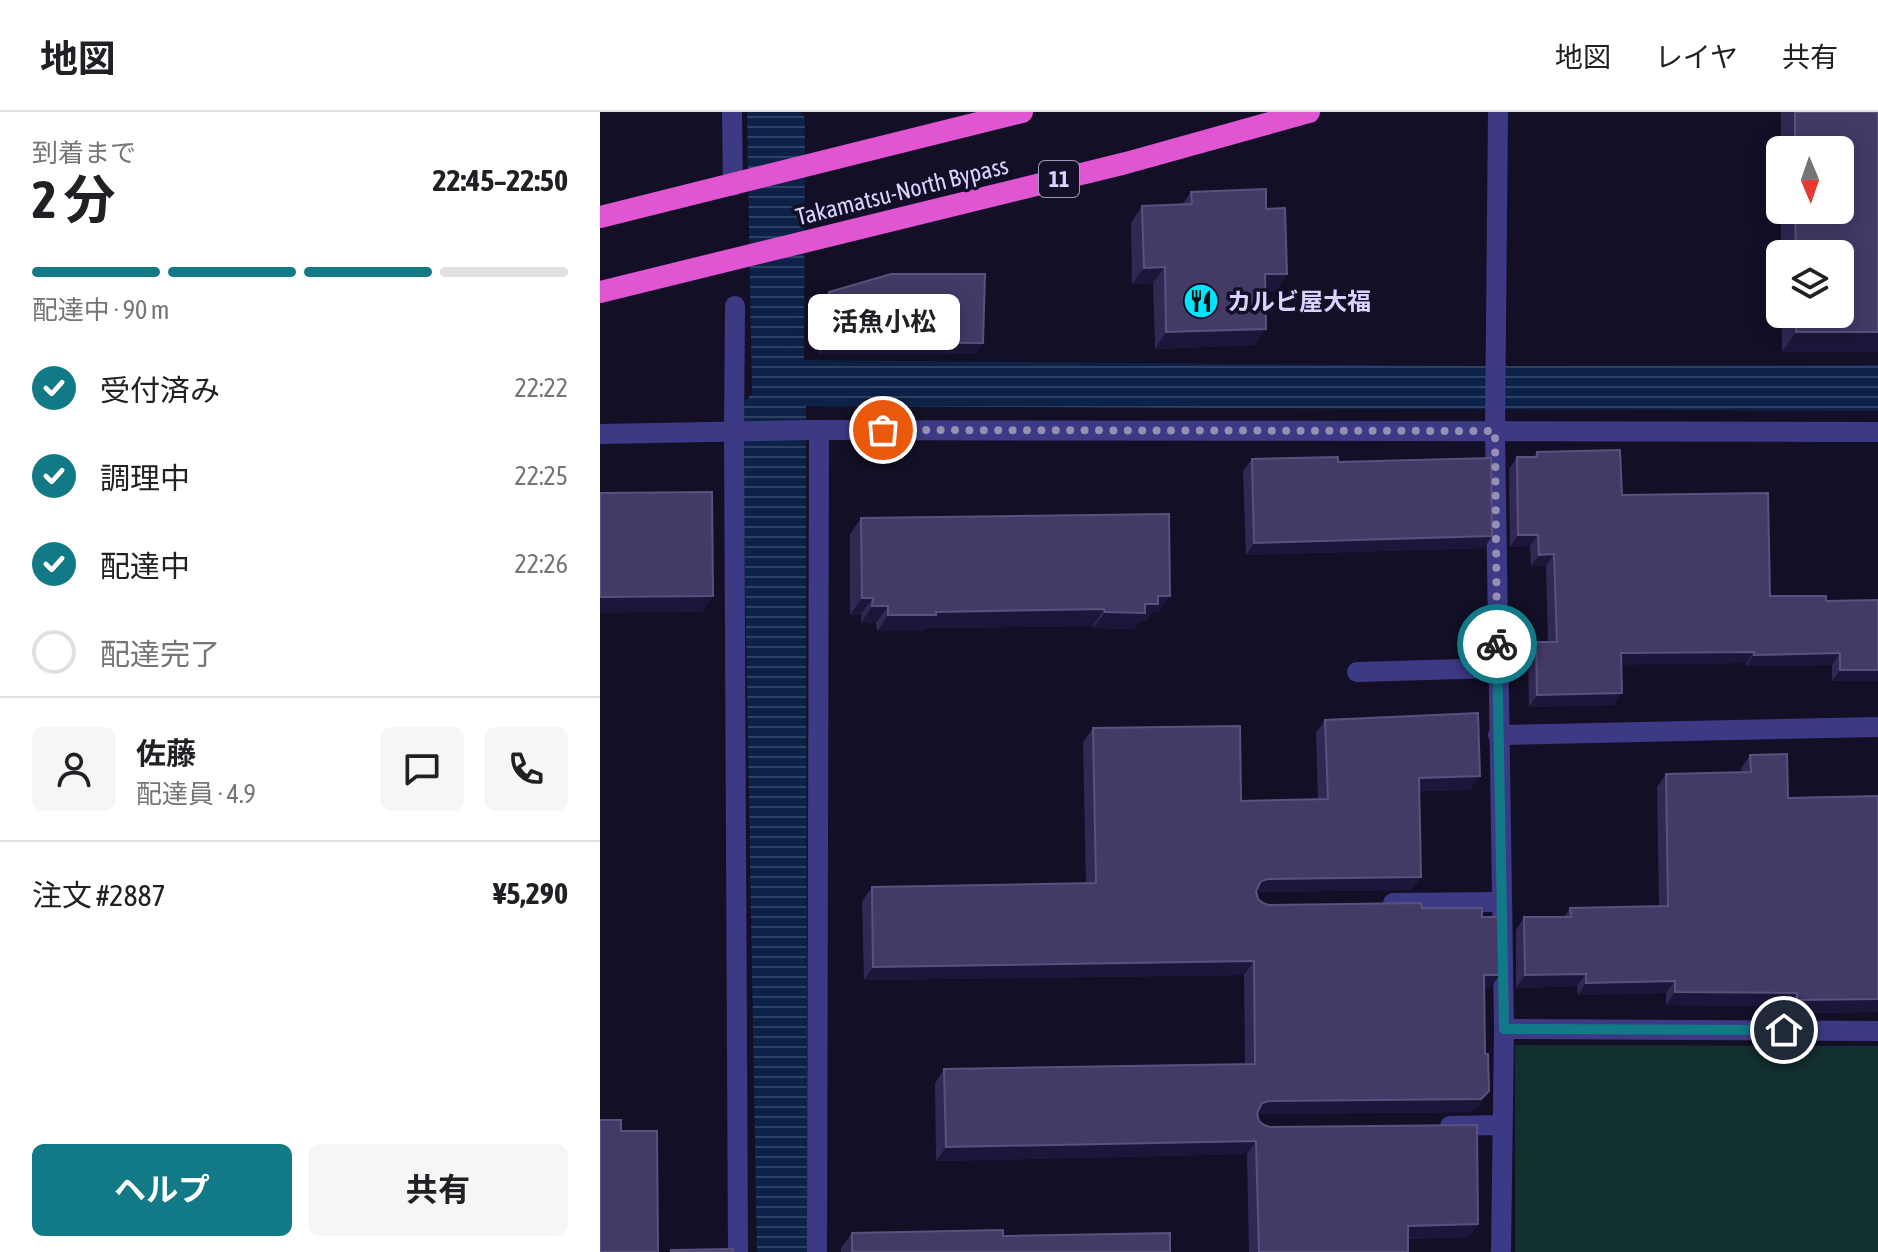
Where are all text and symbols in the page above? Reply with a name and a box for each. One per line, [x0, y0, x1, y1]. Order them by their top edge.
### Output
text: 地図 [40, 37, 116, 80]
text: 地図 [1555, 41, 1611, 73]
text: レイヤ [1655, 41, 1738, 73]
text: 共有 [1782, 41, 1838, 73]
north arrow [1766, 136, 1854, 224]
map controls [1766, 136, 1854, 328]
text: 到着まで [32, 138, 136, 168]
street label: Takamatsu-North Bypass [793, 152, 1011, 230]
road number: 11 [1039, 161, 1079, 197]
text: 22:45–22:50 [433, 163, 568, 197]
text: 2 分 [32, 169, 116, 229]
button: layers [1766, 240, 1854, 328]
restaurant icon: カルビ屋大福 [1182, 282, 1220, 320]
place label: カルビ屋大福 [1227, 288, 1371, 315]
callout: 活魚小松 [807, 294, 959, 350]
text: 配達中 · 90 m [32, 295, 169, 325]
text: 活魚小松 [832, 307, 936, 337]
icon: check [32, 366, 76, 410]
text: 受付済み [100, 373, 220, 407]
text: 22:22 [514, 373, 568, 403]
pin [849, 396, 917, 464]
icon: bag [861, 408, 905, 452]
icon: check [32, 454, 76, 498]
text: 調理中 [100, 461, 190, 495]
text: 22:25 [514, 461, 568, 491]
icon: check [32, 542, 76, 586]
text: 配達中 [100, 549, 190, 583]
text: 22:26 [514, 549, 568, 579]
courier [1457, 604, 1537, 684]
icon: bike [1475, 622, 1519, 666]
text: 配達完了 [100, 637, 220, 671]
button: person [32, 727, 116, 811]
button: chat [380, 727, 464, 811]
button: phone [484, 727, 568, 811]
text: 佐藤 [136, 736, 196, 770]
text: 配達員 · 4.9 [136, 779, 256, 809]
text: ¥5,290 [493, 876, 568, 910]
text: 注文 #2887 [32, 878, 166, 912]
pin [1750, 996, 1818, 1064]
icon: home [1762, 1008, 1806, 1052]
button: ヘルプ [32, 1144, 292, 1236]
button: 共有 [308, 1144, 568, 1236]

